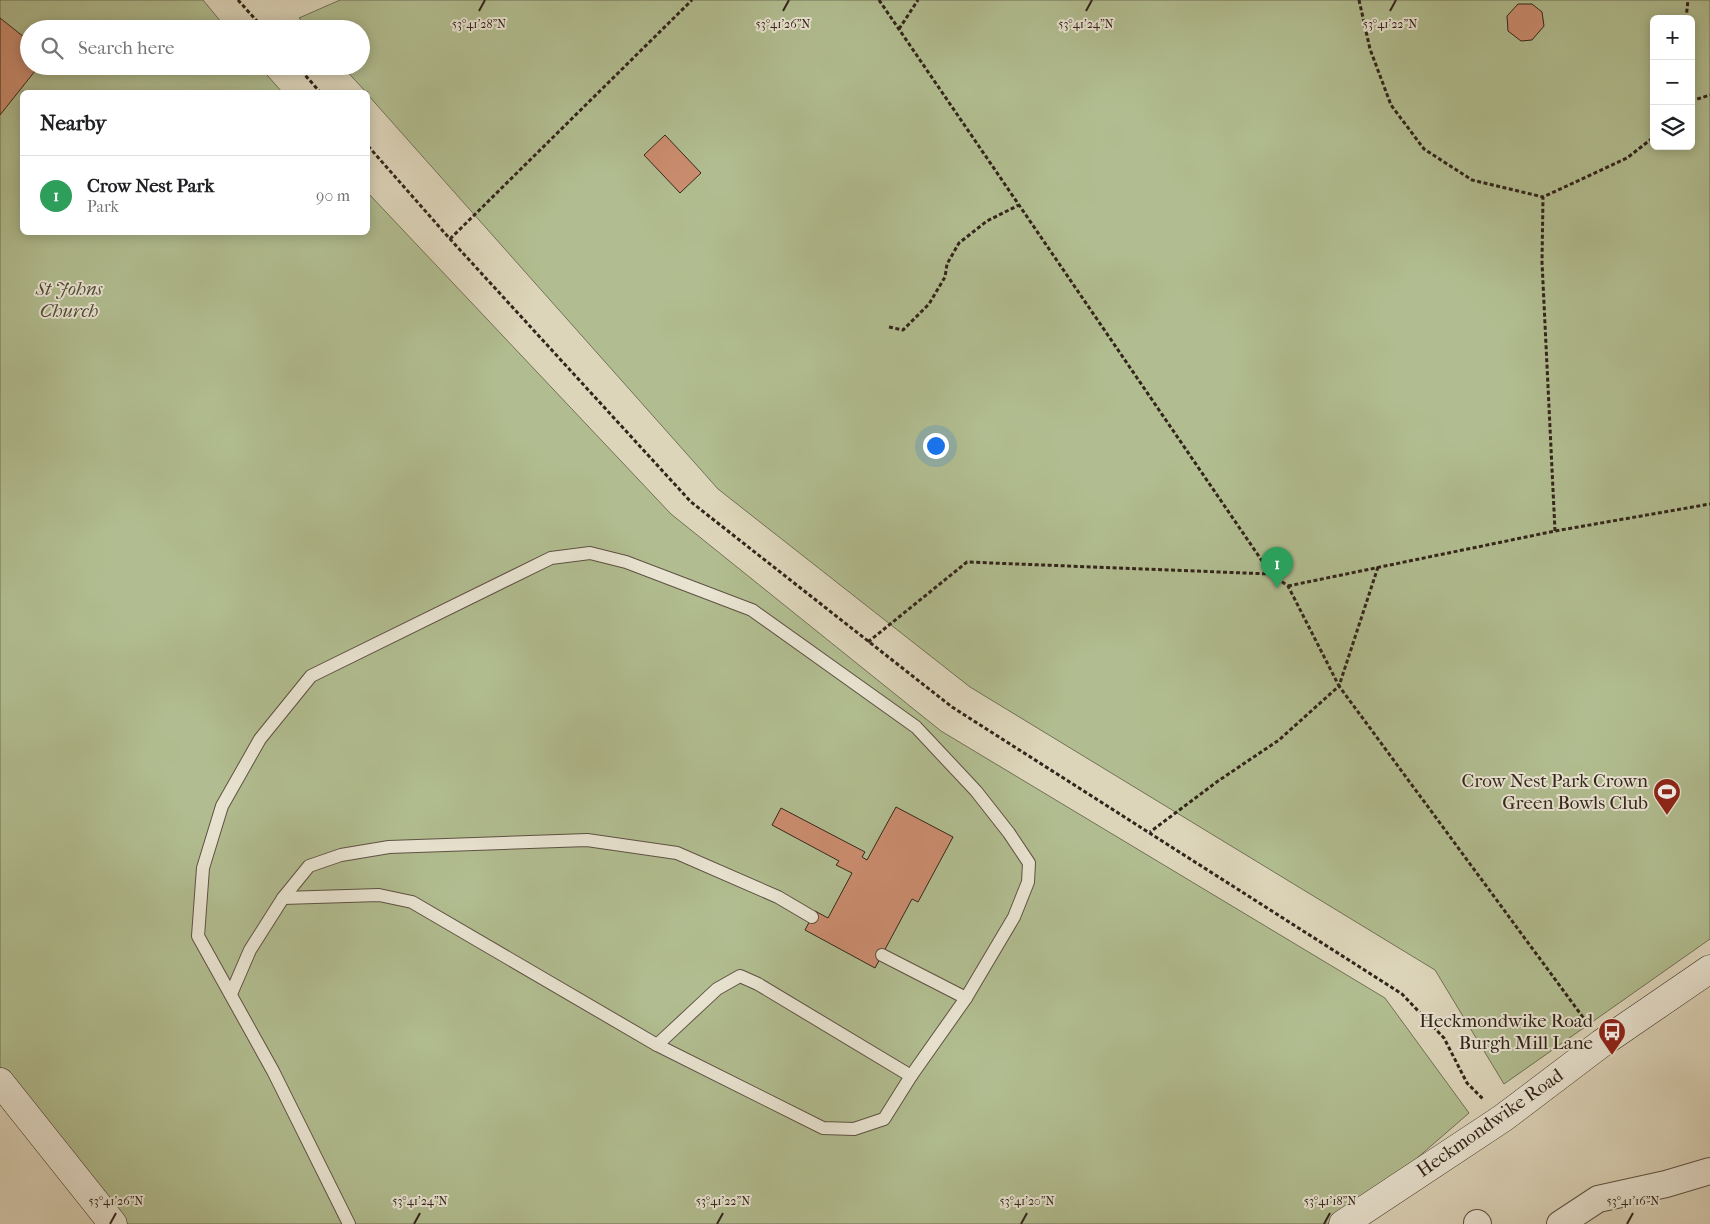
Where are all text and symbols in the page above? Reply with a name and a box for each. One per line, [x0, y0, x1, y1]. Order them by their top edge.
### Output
map controls [1650, 15, 1695, 150]
button: + [1650, 15, 1695, 60]
text: 53°41'28"N [452, 17, 506, 31]
text: 53°41'26"N [756, 17, 810, 31]
text: 53°41'24"N [1058, 17, 1114, 31]
text: 53°41'22"N [1363, 17, 1417, 31]
search box [20, 20, 370, 75]
icon: search [38, 34, 66, 62]
text: Search here [78, 37, 174, 59]
button: − [1650, 60, 1695, 105]
button: layers [1650, 105, 1695, 150]
text: Nearby [40, 111, 106, 135]
text: Crow Nest Park [87, 175, 214, 197]
text: 1 [53, 186, 59, 205]
text: 90 m [316, 186, 350, 205]
text: Park [87, 197, 119, 216]
park label: St Johns Church [35, 278, 104, 322]
your location [923, 433, 949, 459]
pin: 1 [1261, 547, 1293, 588]
place label: Crow Nest Park Crown Green Bowls Club [1462, 770, 1648, 814]
sports icon: Crow Nest Park Crown Green Bowls Club [1652, 777, 1682, 816]
place label: Heckmondwike Road Burgh Mill Lane [1419, 1010, 1594, 1054]
bus stop icon: Heckmondwike Road Burgh Mill Lane [1597, 1017, 1627, 1056]
street label: Heckmondwike Road [1413, 1064, 1568, 1182]
text: 53°41'26"N [89, 1194, 143, 1208]
text: 53°41'24"N [392, 1194, 448, 1208]
text: 53°41'22"N [696, 1194, 750, 1208]
text: 53°41'20"N [1000, 1194, 1054, 1208]
text: 53°41'18"N [1304, 1194, 1356, 1208]
text: 53°41'16"N [1607, 1194, 1659, 1208]

